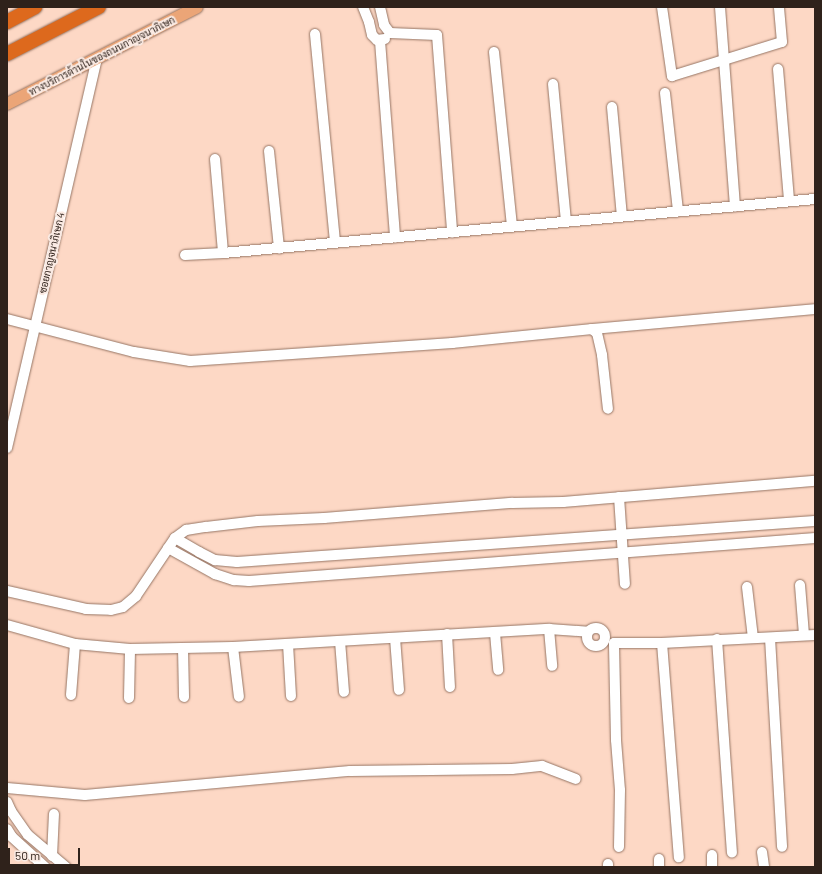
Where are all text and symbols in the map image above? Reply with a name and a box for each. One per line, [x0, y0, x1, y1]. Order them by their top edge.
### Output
street label: ทางบริการด้านในของถนนกาญจนาภิเษก [27, 14, 177, 98]
street label: ซอยกาญจนาภิเษก 4 [37, 211, 67, 295]
scale bar [10, 840, 82, 866]
text: 50 m [15, 848, 40, 862]

